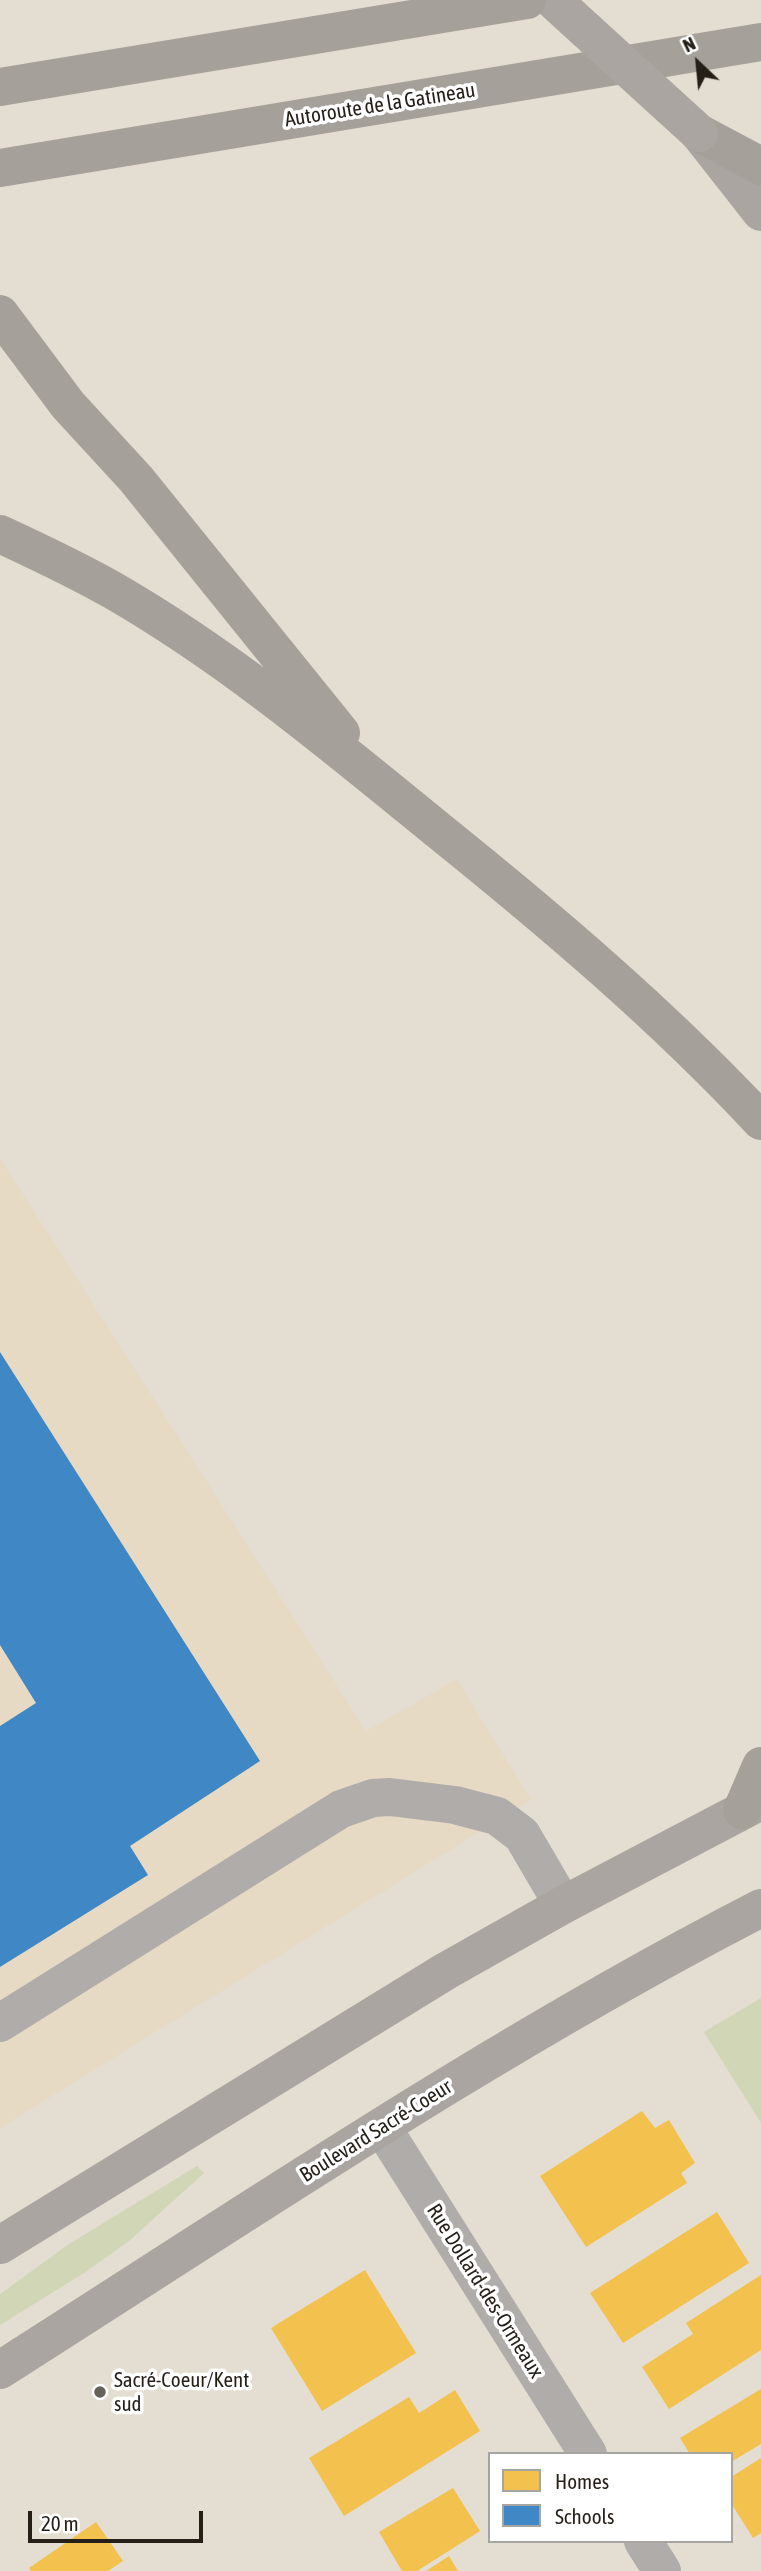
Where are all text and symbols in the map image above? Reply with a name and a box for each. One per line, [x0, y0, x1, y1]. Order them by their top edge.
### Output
north arrow [663, 28, 733, 98]
text: N [679, 32, 699, 56]
street label: Autoroute de la Gatineau [283, 77, 477, 133]
street label: Boulevard Sacré-Coeur [295, 2074, 457, 2188]
street label: Rue Dollard-des-Ormeaux [421, 2199, 549, 2383]
place label: Sacré-Coeur/Kent sud [114, 2367, 249, 2417]
marker: Sacré-Coeur/Kent sud [92, 2384, 108, 2400]
legend [488, 2452, 733, 2543]
text: Homes [555, 2469, 609, 2493]
scale bar [32, 2498, 206, 2542]
text: Schools [555, 2504, 615, 2528]
text: 20 m [41, 2511, 79, 2535]

